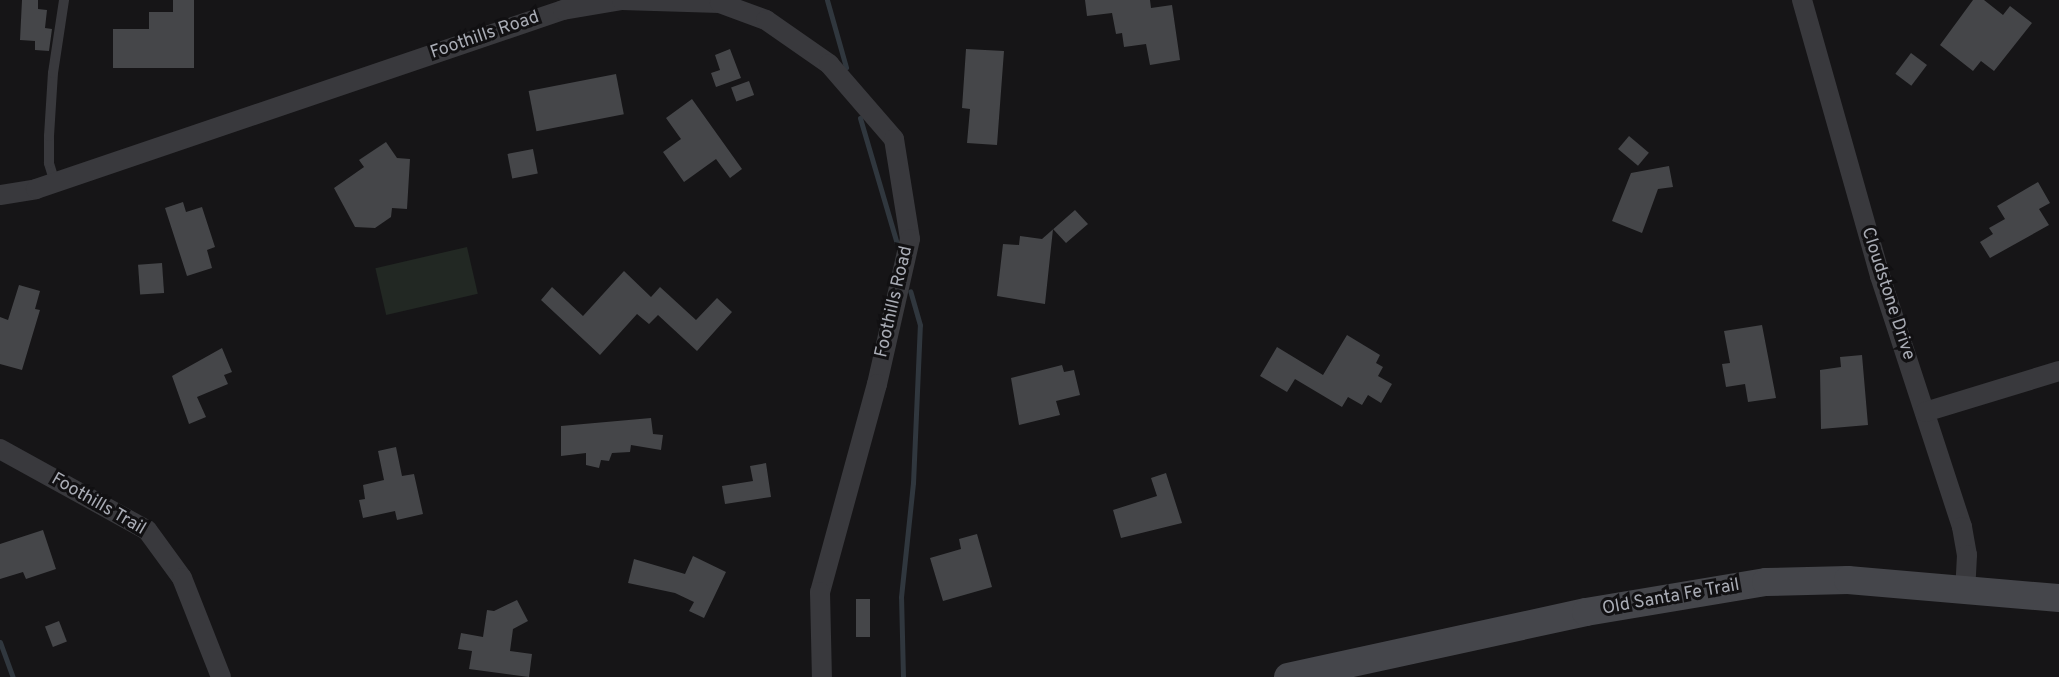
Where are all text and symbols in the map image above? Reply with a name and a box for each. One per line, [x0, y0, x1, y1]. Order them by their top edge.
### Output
street label: Foothills Road [428, 7, 542, 65]
street label: Cloudstone Drive [1855, 225, 1919, 363]
street label: Foothills Road [872, 244, 918, 360]
street label: Foothills Trail [47, 469, 149, 541]
street label: Old Santa Fe Trail [1600, 575, 1742, 621]

